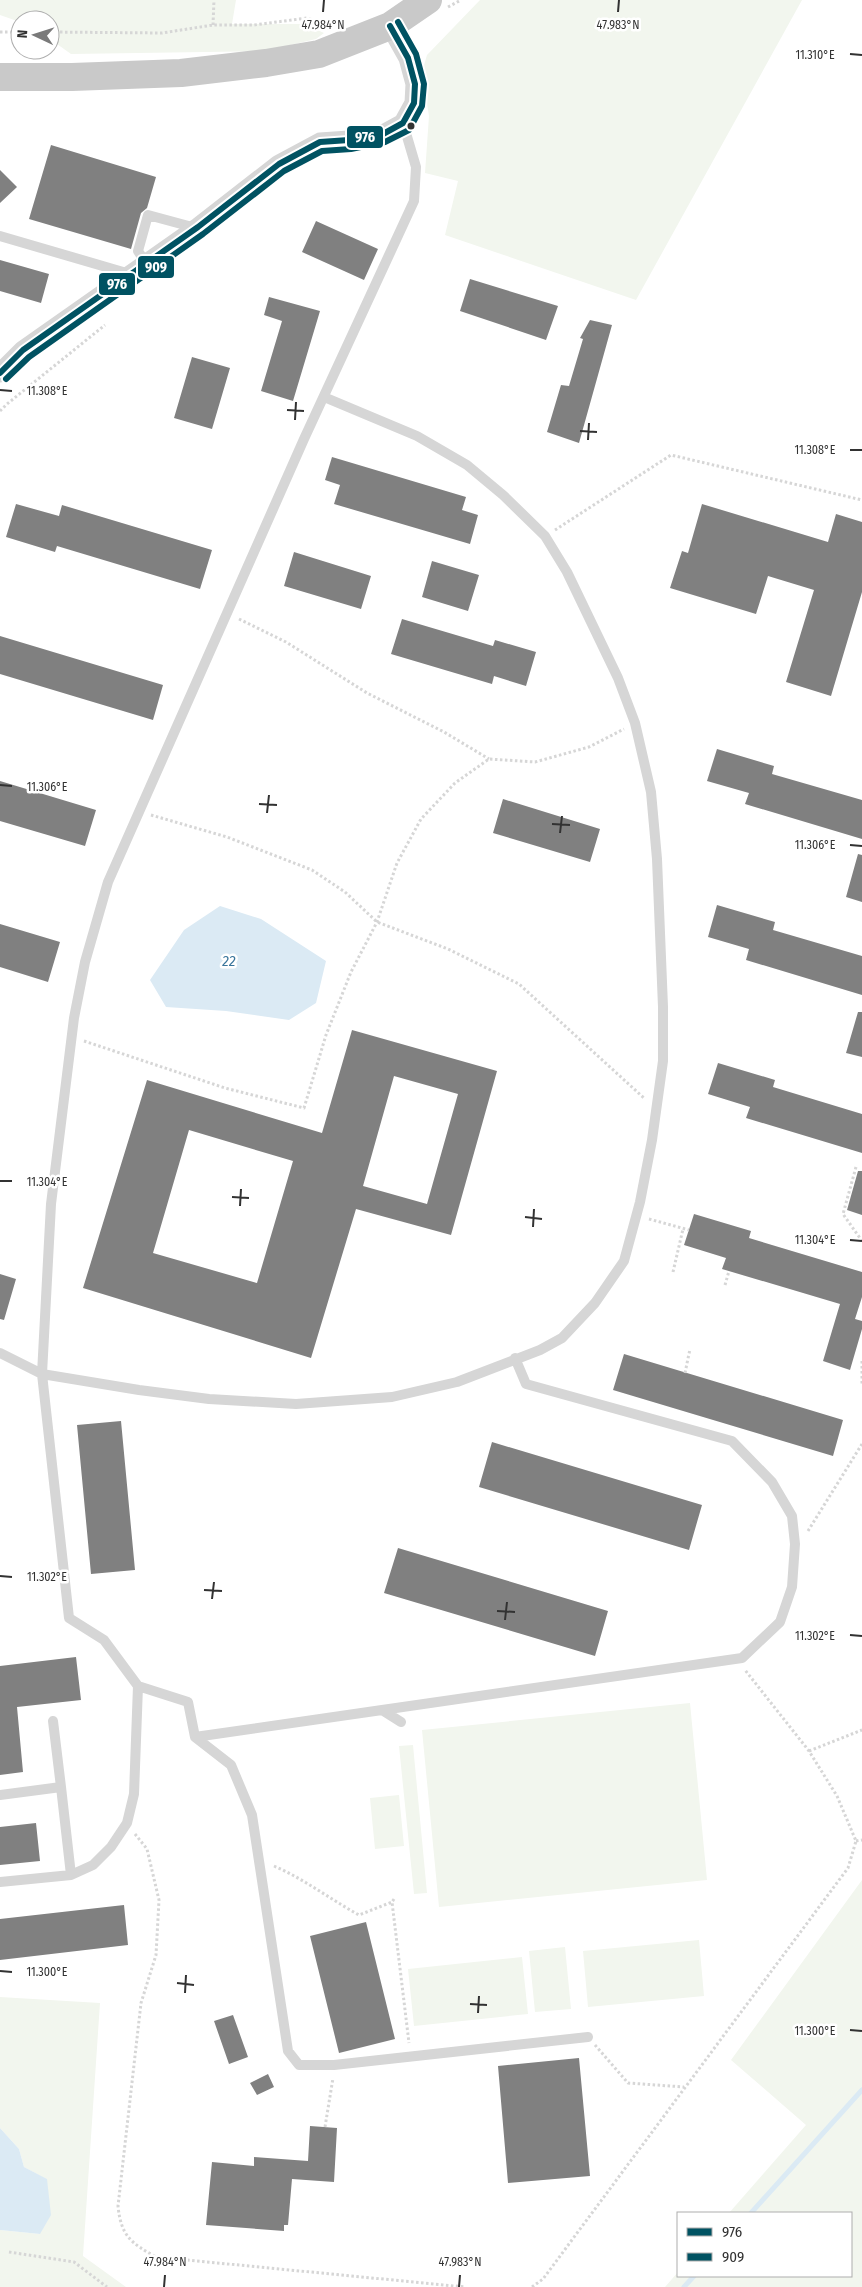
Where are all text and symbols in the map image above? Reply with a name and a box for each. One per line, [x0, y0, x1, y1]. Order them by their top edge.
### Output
north arrow [10, 10, 60, 60]
text: 47.984°N [301, 18, 345, 32]
text: 47.983°N [597, 18, 639, 32]
text: N [14, 29, 31, 39]
text: 11.310°E [795, 48, 835, 62]
unlabelled marker [406, 121, 416, 131]
line badge: 976 [346, 125, 384, 149]
text: 976 [355, 129, 375, 146]
line badge: 909 [137, 255, 175, 279]
text: 909 [145, 259, 167, 276]
line badge: 976 [98, 272, 136, 296]
text: 976 [107, 276, 127, 293]
text: 11.308°E [27, 384, 68, 398]
text: 11.308°E [795, 443, 836, 457]
text: 11.306°E [27, 780, 68, 794]
text: 11.306°E [795, 838, 836, 852]
water label: 22 [221, 952, 236, 970]
text: 11.304°E [27, 1175, 68, 1189]
text: 11.304°E [795, 1233, 836, 1247]
text: 11.302°E [27, 1570, 67, 1584]
text: 11.302°E [795, 1629, 835, 1643]
text: 11.300°E [26, 1965, 68, 1979]
text: 11.300°E [794, 2024, 836, 2038]
legend [677, 2212, 852, 2277]
text: 976 [722, 2223, 742, 2241]
text: 909 [722, 2248, 744, 2266]
text: 47.984°N [143, 2255, 187, 2269]
text: 47.983°N [439, 2255, 481, 2269]

